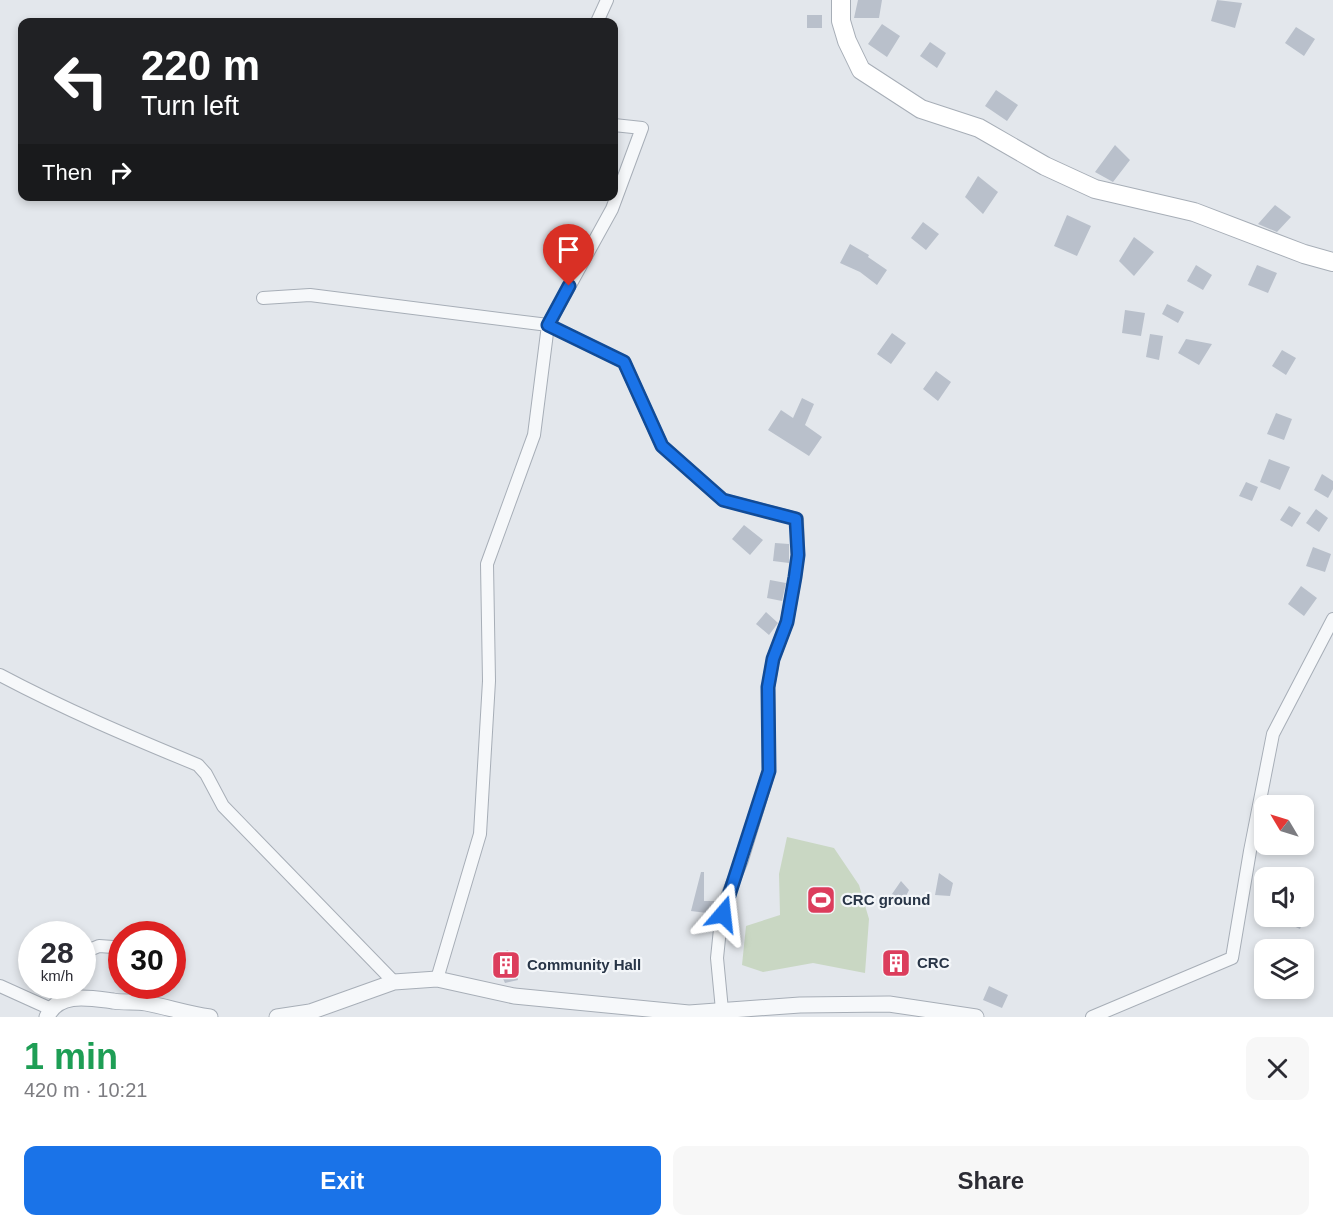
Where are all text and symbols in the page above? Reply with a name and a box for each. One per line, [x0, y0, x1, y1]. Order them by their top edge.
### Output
icon: left [42, 42, 120, 120]
text: 220 m [141, 42, 260, 89]
text: Turn left [141, 91, 239, 121]
icon: right [104, 156, 137, 189]
text: Then [42, 160, 92, 185]
pin [543, 224, 594, 286]
icon: arrive [552, 233, 585, 266]
north arrow [1254, 795, 1314, 855]
map controls [1254, 795, 1314, 999]
button: sound [1254, 867, 1314, 927]
position arrow [691, 882, 755, 946]
sports icon: CRC ground [805, 884, 837, 916]
place label: CRC ground [842, 891, 930, 908]
speed limit sign: 30 [108, 921, 186, 999]
text: 28 [40, 936, 74, 969]
button: layers [1254, 939, 1314, 999]
building icon: CRC [880, 947, 912, 979]
building icon: Community Hall [490, 949, 522, 981]
place label: CRC [917, 954, 950, 971]
place label: Community Hall [527, 956, 641, 973]
text: km/h [41, 967, 73, 984]
text: 1 min [24, 1036, 118, 1077]
button: close [1246, 1037, 1309, 1100]
text: 420 m · 10:21 [24, 1079, 147, 1101]
button: Exit [24, 1146, 661, 1215]
button: Share [673, 1146, 1309, 1215]

